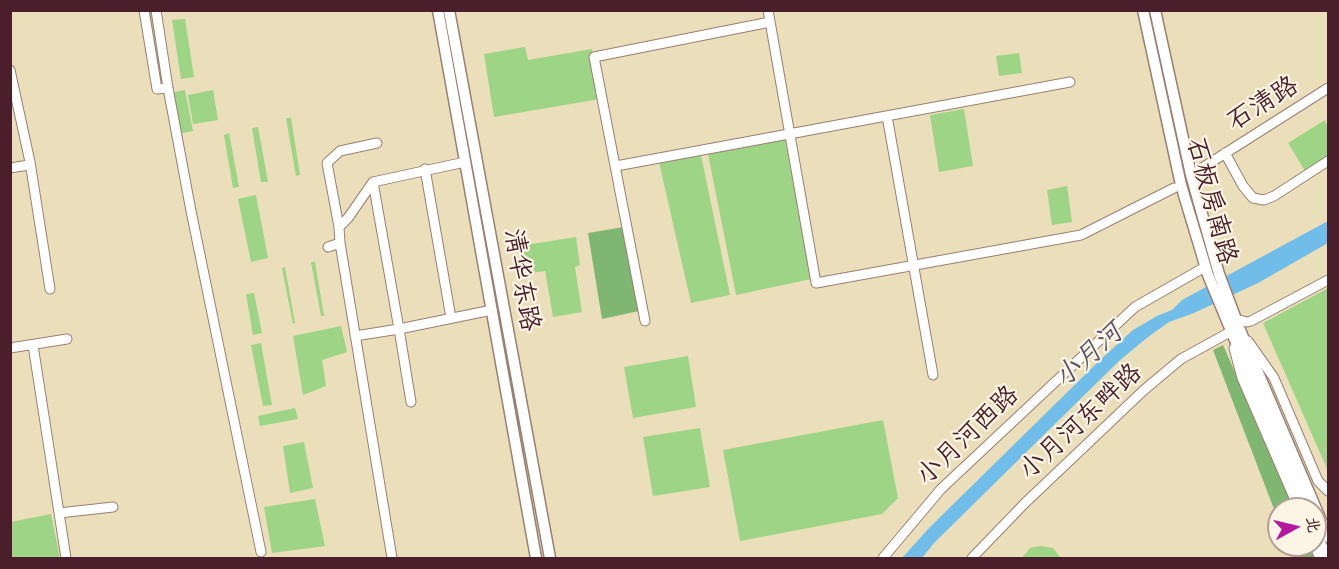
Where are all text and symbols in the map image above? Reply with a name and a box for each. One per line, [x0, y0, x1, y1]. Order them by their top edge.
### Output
street label: 石清路 [1222, 70, 1304, 138]
street label: 石板房南路 [1179, 134, 1243, 268]
street label: 清华东路 [497, 226, 545, 334]
water label: 小月河 [1048, 317, 1130, 395]
street label: 小月河东畔路 [1013, 357, 1149, 487]
street label: 小月河西路 [910, 380, 1026, 492]
north arrow [1267, 497, 1327, 557]
text: 北 [1302, 515, 1324, 534]

